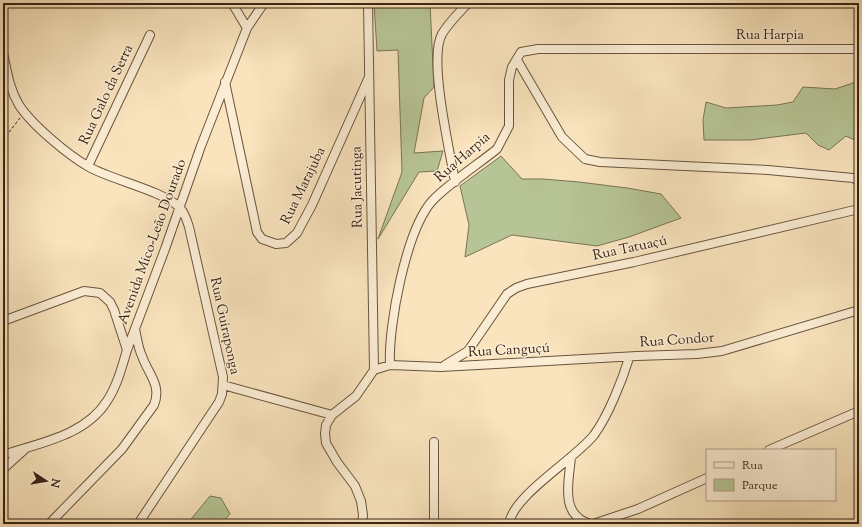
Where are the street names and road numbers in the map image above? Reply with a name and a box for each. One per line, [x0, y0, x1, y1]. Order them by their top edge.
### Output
street label: Rua Harpia [736, 26, 805, 46]
street label: Rua Galo da Serra [75, 41, 139, 148]
street label: Rua Harpia [431, 128, 496, 188]
street label: Rua Marajuba [277, 143, 332, 228]
street label: Rua Jacutinga [347, 145, 369, 228]
street label: Avenida Mico-Leão Dourado [114, 156, 192, 328]
street label: Rua Tatuaçú [591, 231, 669, 267]
street label: Rua Guiraponga [204, 276, 244, 377]
street label: Rua Condor [639, 328, 716, 354]
street label: Rua Canguçú [467, 339, 551, 363]

